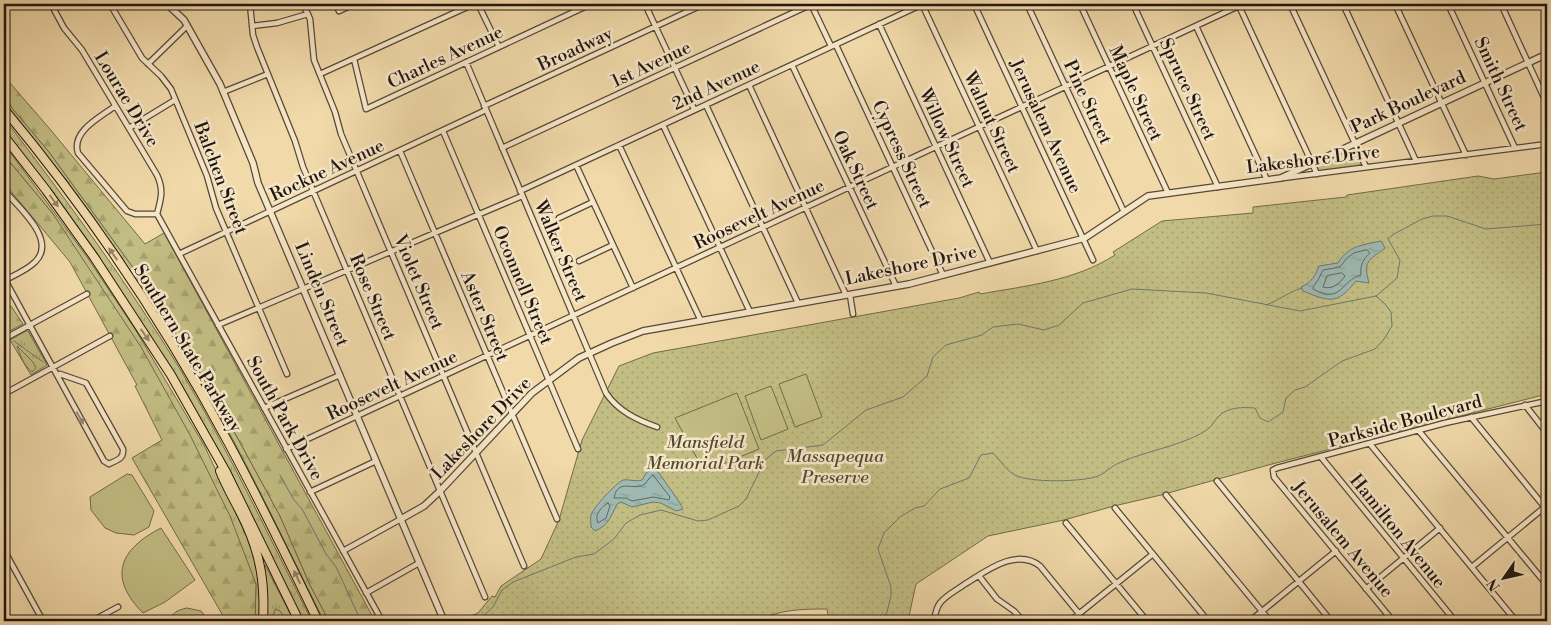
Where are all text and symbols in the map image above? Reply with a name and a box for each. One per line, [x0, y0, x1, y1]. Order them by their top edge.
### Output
street label: Charles Avenue [384, 21, 507, 94]
street label: Broadway [533, 22, 617, 77]
street label: Smith Street [1469, 33, 1533, 136]
street label: Spruce Street [1154, 34, 1221, 145]
street label: 1st Avenue [608, 36, 695, 93]
street label: Maple Street [1103, 42, 1168, 145]
street label: Lourae Drive [89, 47, 164, 151]
street label: Jerusalem Avenue [1004, 54, 1087, 197]
street label: 2nd Avenue [669, 55, 764, 116]
street label: Pine Street [1058, 56, 1117, 149]
street label: Park Boulevard [1347, 65, 1470, 139]
street label: Walnut Street [958, 67, 1025, 177]
street label: Willow Street [913, 84, 980, 192]
street label: Cypress Street [867, 97, 937, 212]
street label: Balchen Street [188, 117, 253, 239]
street label: Oak Street [827, 127, 884, 214]
street label: Rockne Avenue [266, 134, 388, 207]
street label: Lakeshore Drive [1245, 140, 1381, 179]
street label: Roosevelt Avenue [690, 174, 828, 255]
one-way arrow [49, 194, 59, 207]
street label: Walker Street [528, 196, 593, 306]
street label: Oconnell Street [487, 222, 558, 349]
street label: Violet Street [388, 230, 449, 334]
street label: Linden Street [289, 239, 354, 350]
street label: Lakeshore Drive [843, 240, 979, 291]
one-way arrow [108, 247, 118, 261]
street label: Rose Street [344, 250, 401, 345]
street label: Southern State Parkway [128, 260, 247, 437]
street label: Aster Street [455, 267, 514, 365]
one-way arrow [140, 328, 150, 341]
street label: Roosevelt Avenue [323, 345, 461, 426]
street label: South Park Drive [241, 352, 328, 484]
street label: Lakeshore Drive [426, 372, 536, 485]
street label: Parkside Boulevard [1326, 390, 1485, 453]
one-way arrow [76, 410, 84, 425]
park label: Mansfield Memorial Park [646, 431, 764, 475]
park label: Massapequa Preserve [786, 445, 885, 489]
street label: Hamilton Avenue [1344, 469, 1451, 593]
street label: Jerusalem Avenue [1286, 475, 1398, 602]
north arrow [1478, 552, 1528, 602]
one-way arrow [293, 570, 301, 584]
text: N [1483, 575, 1505, 594]

